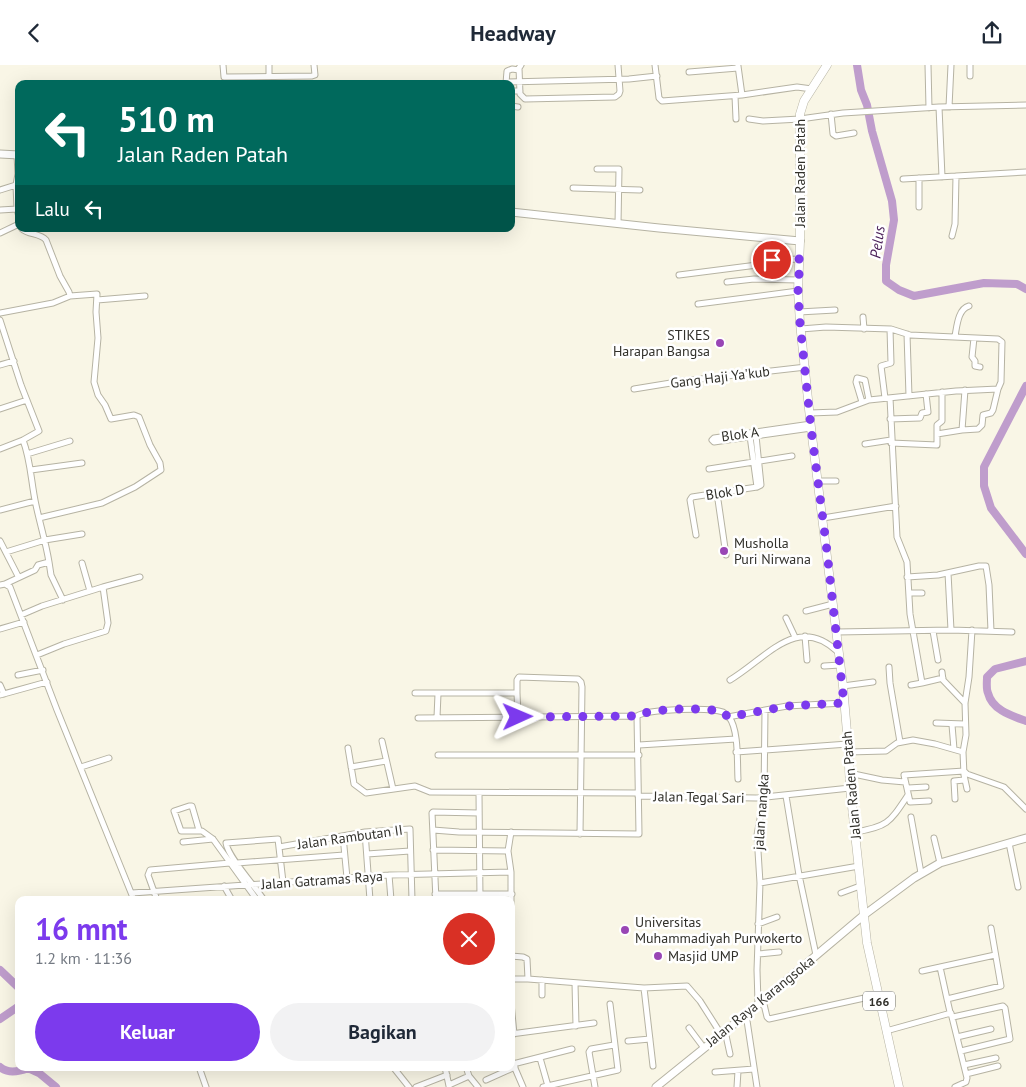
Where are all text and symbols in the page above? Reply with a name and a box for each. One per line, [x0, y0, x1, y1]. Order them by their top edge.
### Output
icon: back [20, 19, 48, 47]
text: Headway [470, 19, 556, 47]
icon: share [978, 19, 1006, 47]
text: 510 m [118, 96, 215, 142]
icon: left [35, 100, 100, 165]
street label: Jalan Raden Patah [791, 119, 809, 228]
text: Jalan Raden Patah [118, 140, 288, 168]
icon: left [80, 195, 108, 223]
text: Lalu [35, 197, 70, 221]
water label: Pelus [865, 225, 889, 259]
pin [751, 239, 793, 281]
icon: arrive [758, 246, 786, 274]
place label: STIKES Harapan Bangsa [613, 326, 710, 360]
marker: STIKES Harapan Bangsa [714, 337, 726, 349]
street label: Gang Haji Ya'kub [669, 362, 771, 392]
street label: Blok A [720, 422, 761, 446]
street label: Blok D [704, 480, 746, 504]
place label: Musholla Puri Nirwana [734, 534, 811, 568]
marker: Musholla Puri Nirwana [718, 545, 730, 557]
position arrow [491, 690, 543, 742]
street label: Jalan Raden Patah [837, 730, 865, 841]
street label: jalan nangka [749, 773, 773, 851]
street label: Jalan Tegal Sari [652, 787, 745, 807]
street label: Jalan Rambutan II [295, 821, 404, 853]
street label: Jalan Gatramas Raya [260, 867, 384, 893]
text: 16 mnt [35, 909, 128, 948]
button: close [443, 913, 495, 965]
place label: Universitas Muhammadiyah Purwokerto [635, 913, 802, 947]
marker: Universitas Muhammadiyah Purwokerto [619, 924, 631, 936]
place label: Masjid UMP [668, 947, 739, 965]
text: 1.2 km · 11:36 [35, 948, 132, 968]
marker: Masjid UMP [652, 950, 664, 962]
street label: Jalan Raya Karangsoka [701, 952, 818, 1051]
road number: 166 [863, 991, 895, 1011]
button: Keluar [35, 1003, 260, 1061]
button: Bagikan [270, 1003, 495, 1061]

